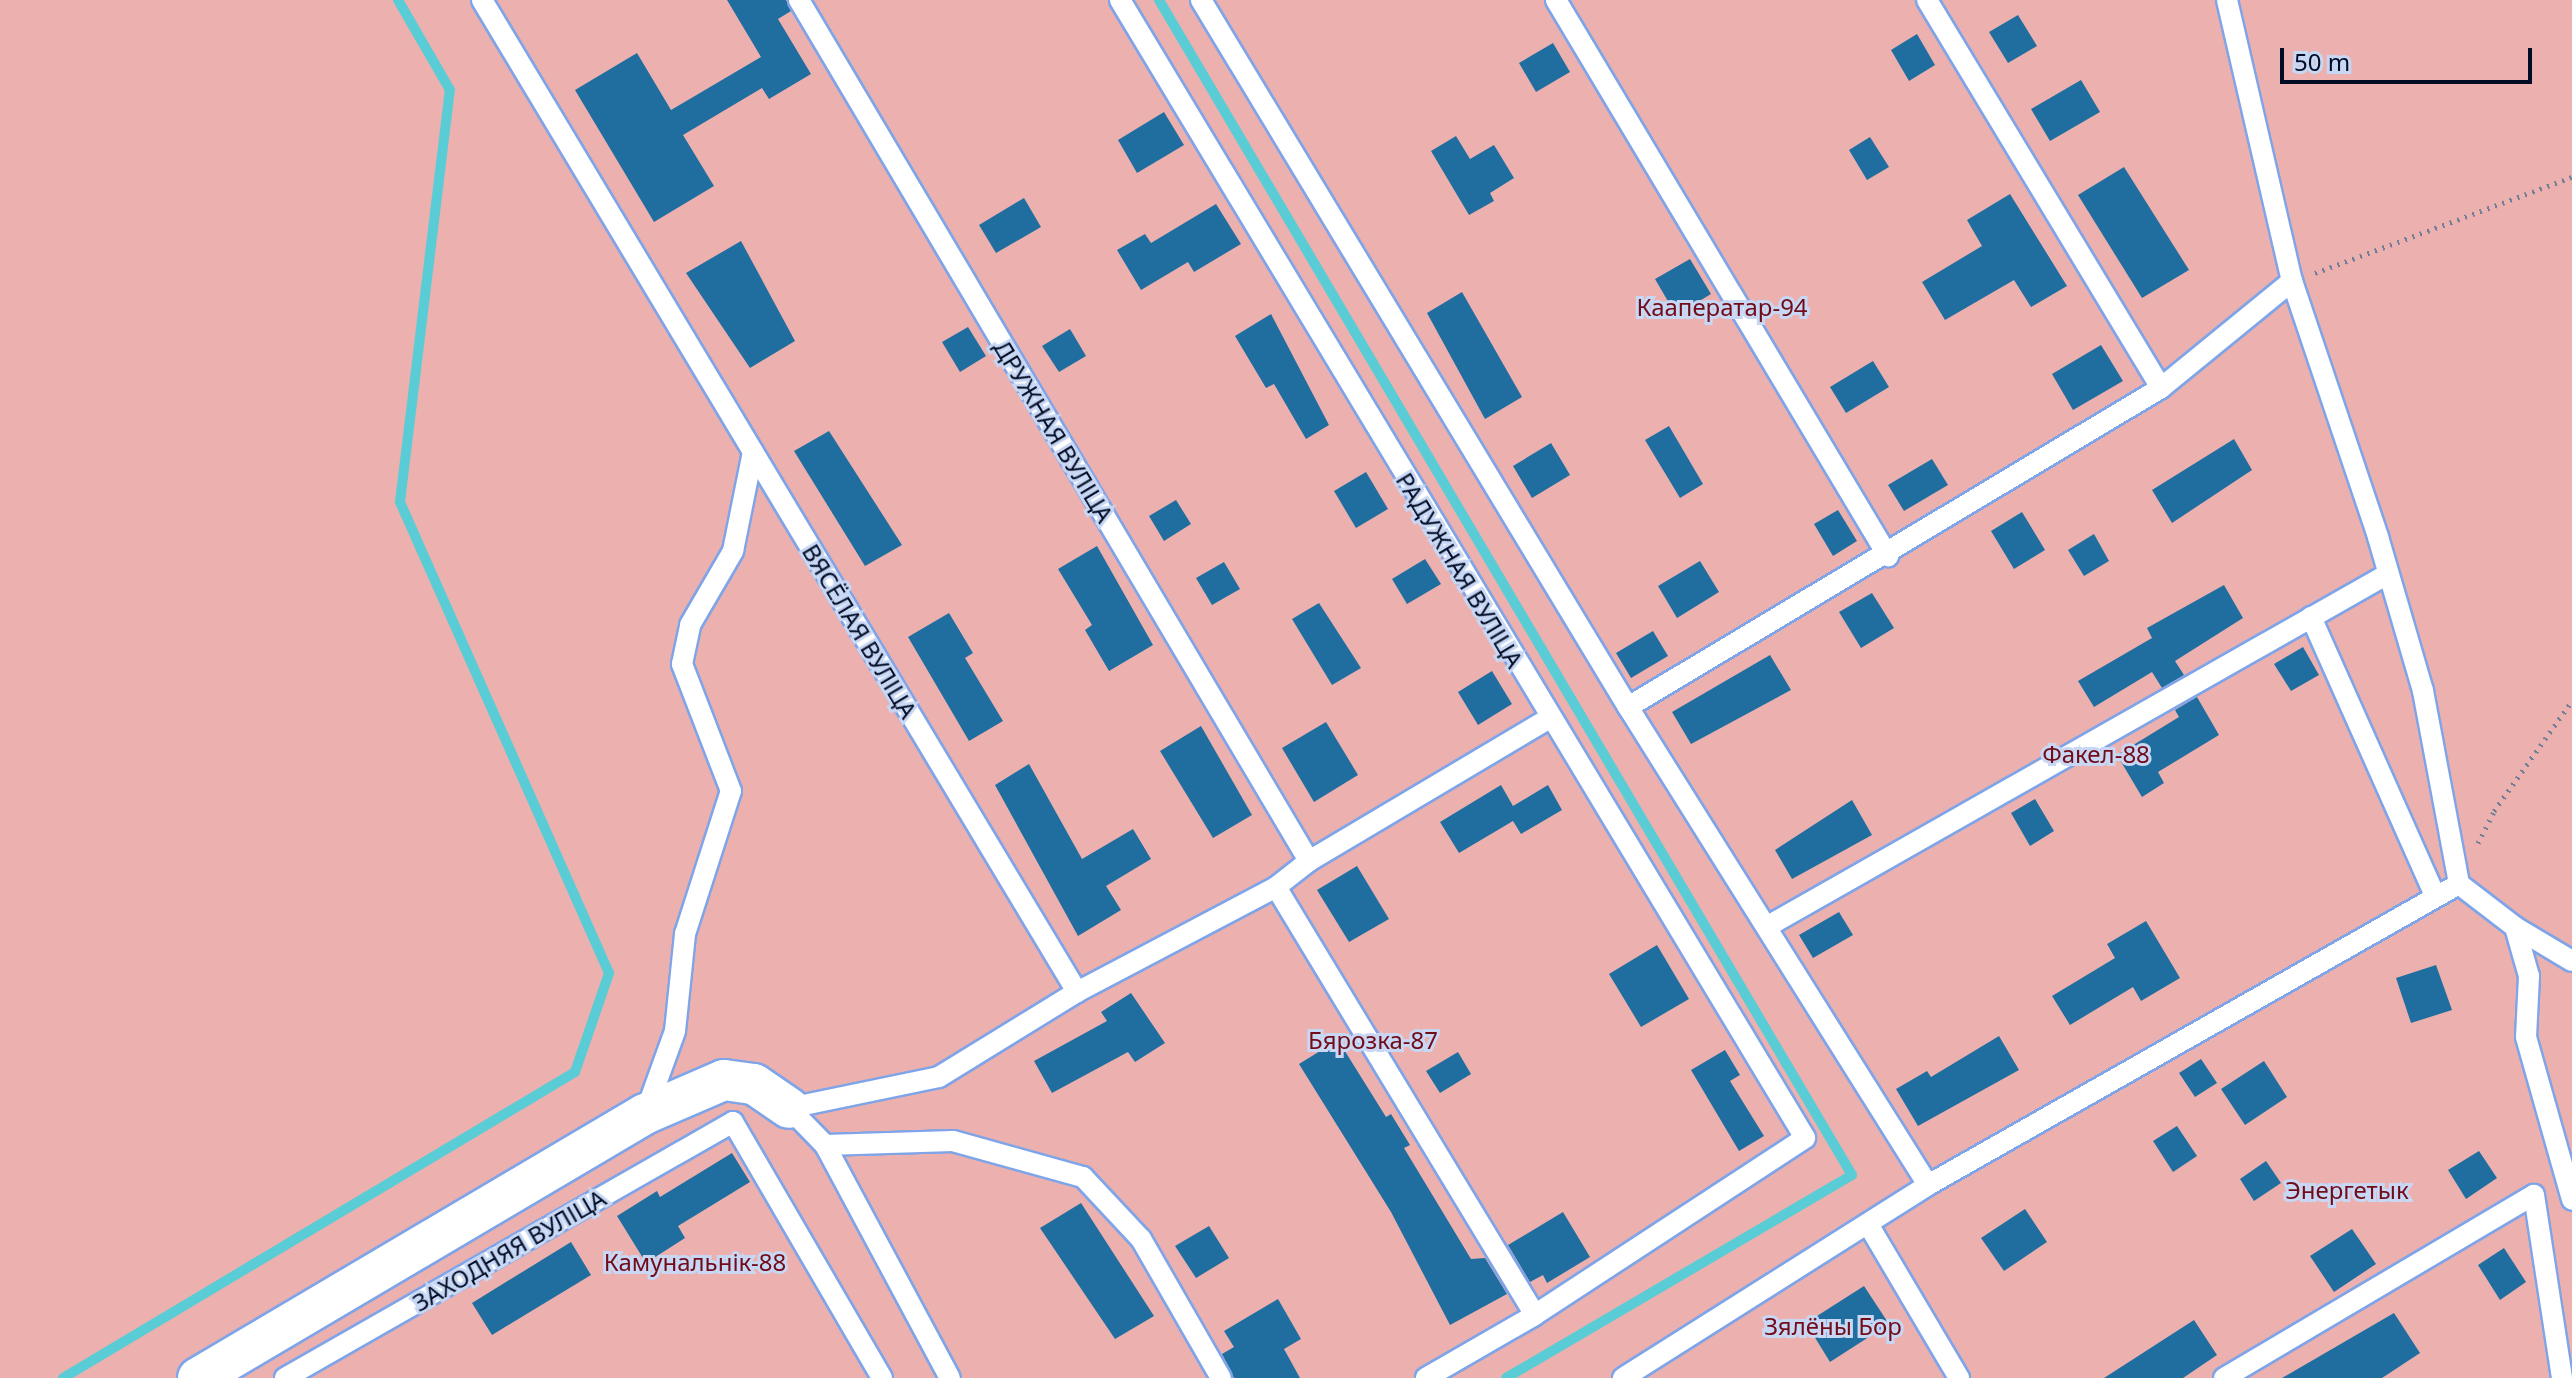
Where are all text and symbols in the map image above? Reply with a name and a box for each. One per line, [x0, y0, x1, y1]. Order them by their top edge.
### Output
scale bar [2284, 32, 2536, 82]
text: 50 m [2294, 45, 2350, 78]
park label: Кааператар-94 [1636, 293, 1808, 321]
street label: ДРУЖНАЯ ВУЛІЦА [988, 335, 1120, 527]
street label: РАДУЖНАЯ ВУЛІЦА [1390, 467, 1530, 673]
street label: ВЯСЁЛАЯ ВУЛІЦА [797, 539, 923, 723]
park label: Факел-88 [2042, 740, 2150, 768]
park label: Бярозка-87 [1308, 1026, 1438, 1054]
park label: Энергетык [2285, 1176, 2409, 1204]
street label: ЗАХОДНЯЯ ВУЛІЦА [407, 1183, 611, 1317]
park label: Камунальнік-88 [604, 1248, 786, 1276]
park label: Зялёны Бор [1764, 1312, 1902, 1340]

